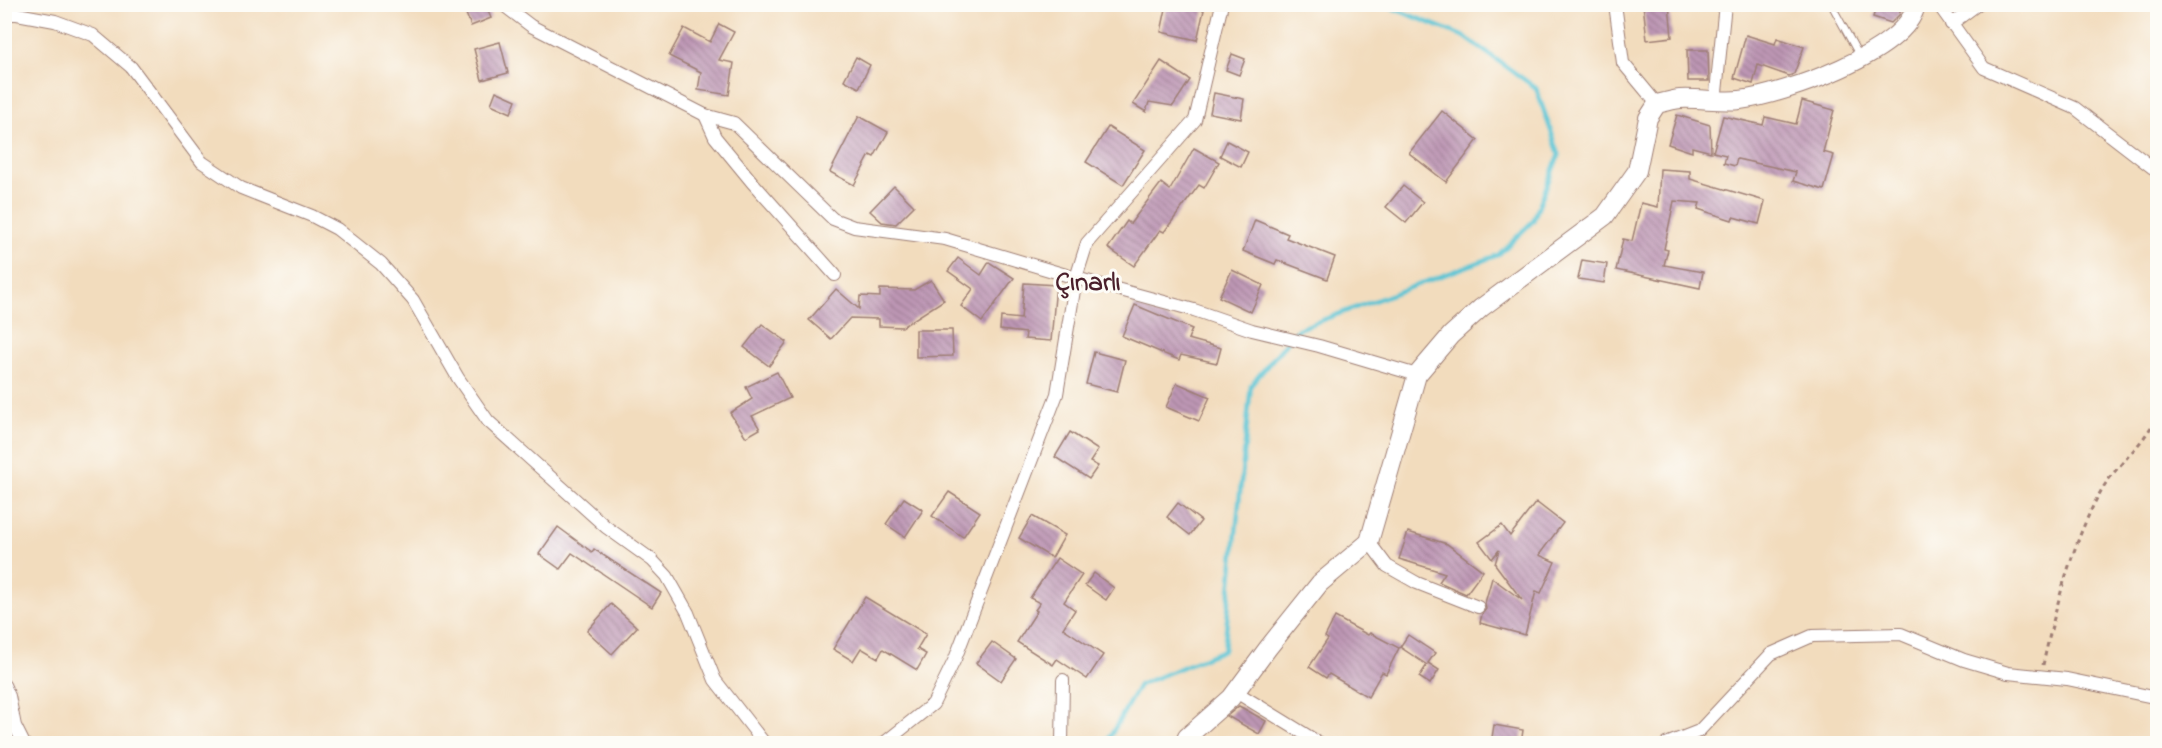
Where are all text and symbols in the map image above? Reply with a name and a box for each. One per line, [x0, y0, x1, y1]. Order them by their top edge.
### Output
district label: Çınarlı [1055, 264, 1121, 303]

